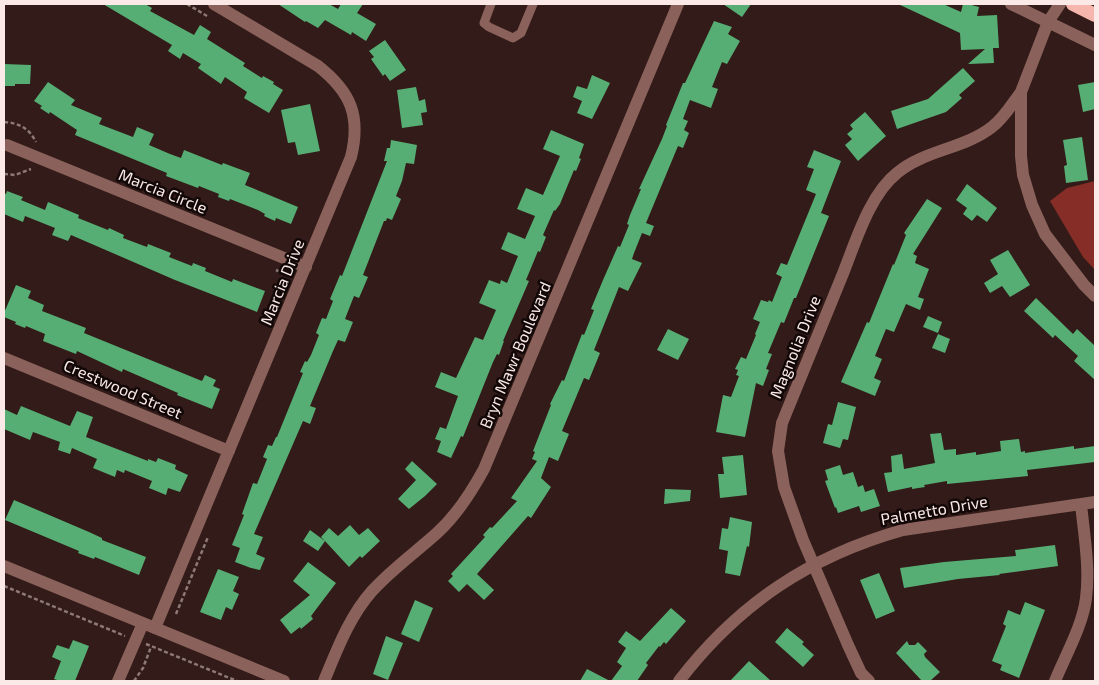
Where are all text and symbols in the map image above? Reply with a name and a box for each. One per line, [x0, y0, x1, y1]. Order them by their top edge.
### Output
street label: Marcia Circle [116, 164, 210, 217]
street label: Marcia Drive [256, 236, 307, 328]
street label: Bryn Mawr Boulevard [475, 279, 554, 431]
street label: Magnolia Drive [765, 293, 824, 401]
street label: Crestwood Street [61, 355, 185, 422]
street label: Palmetto Drive [879, 491, 989, 528]

